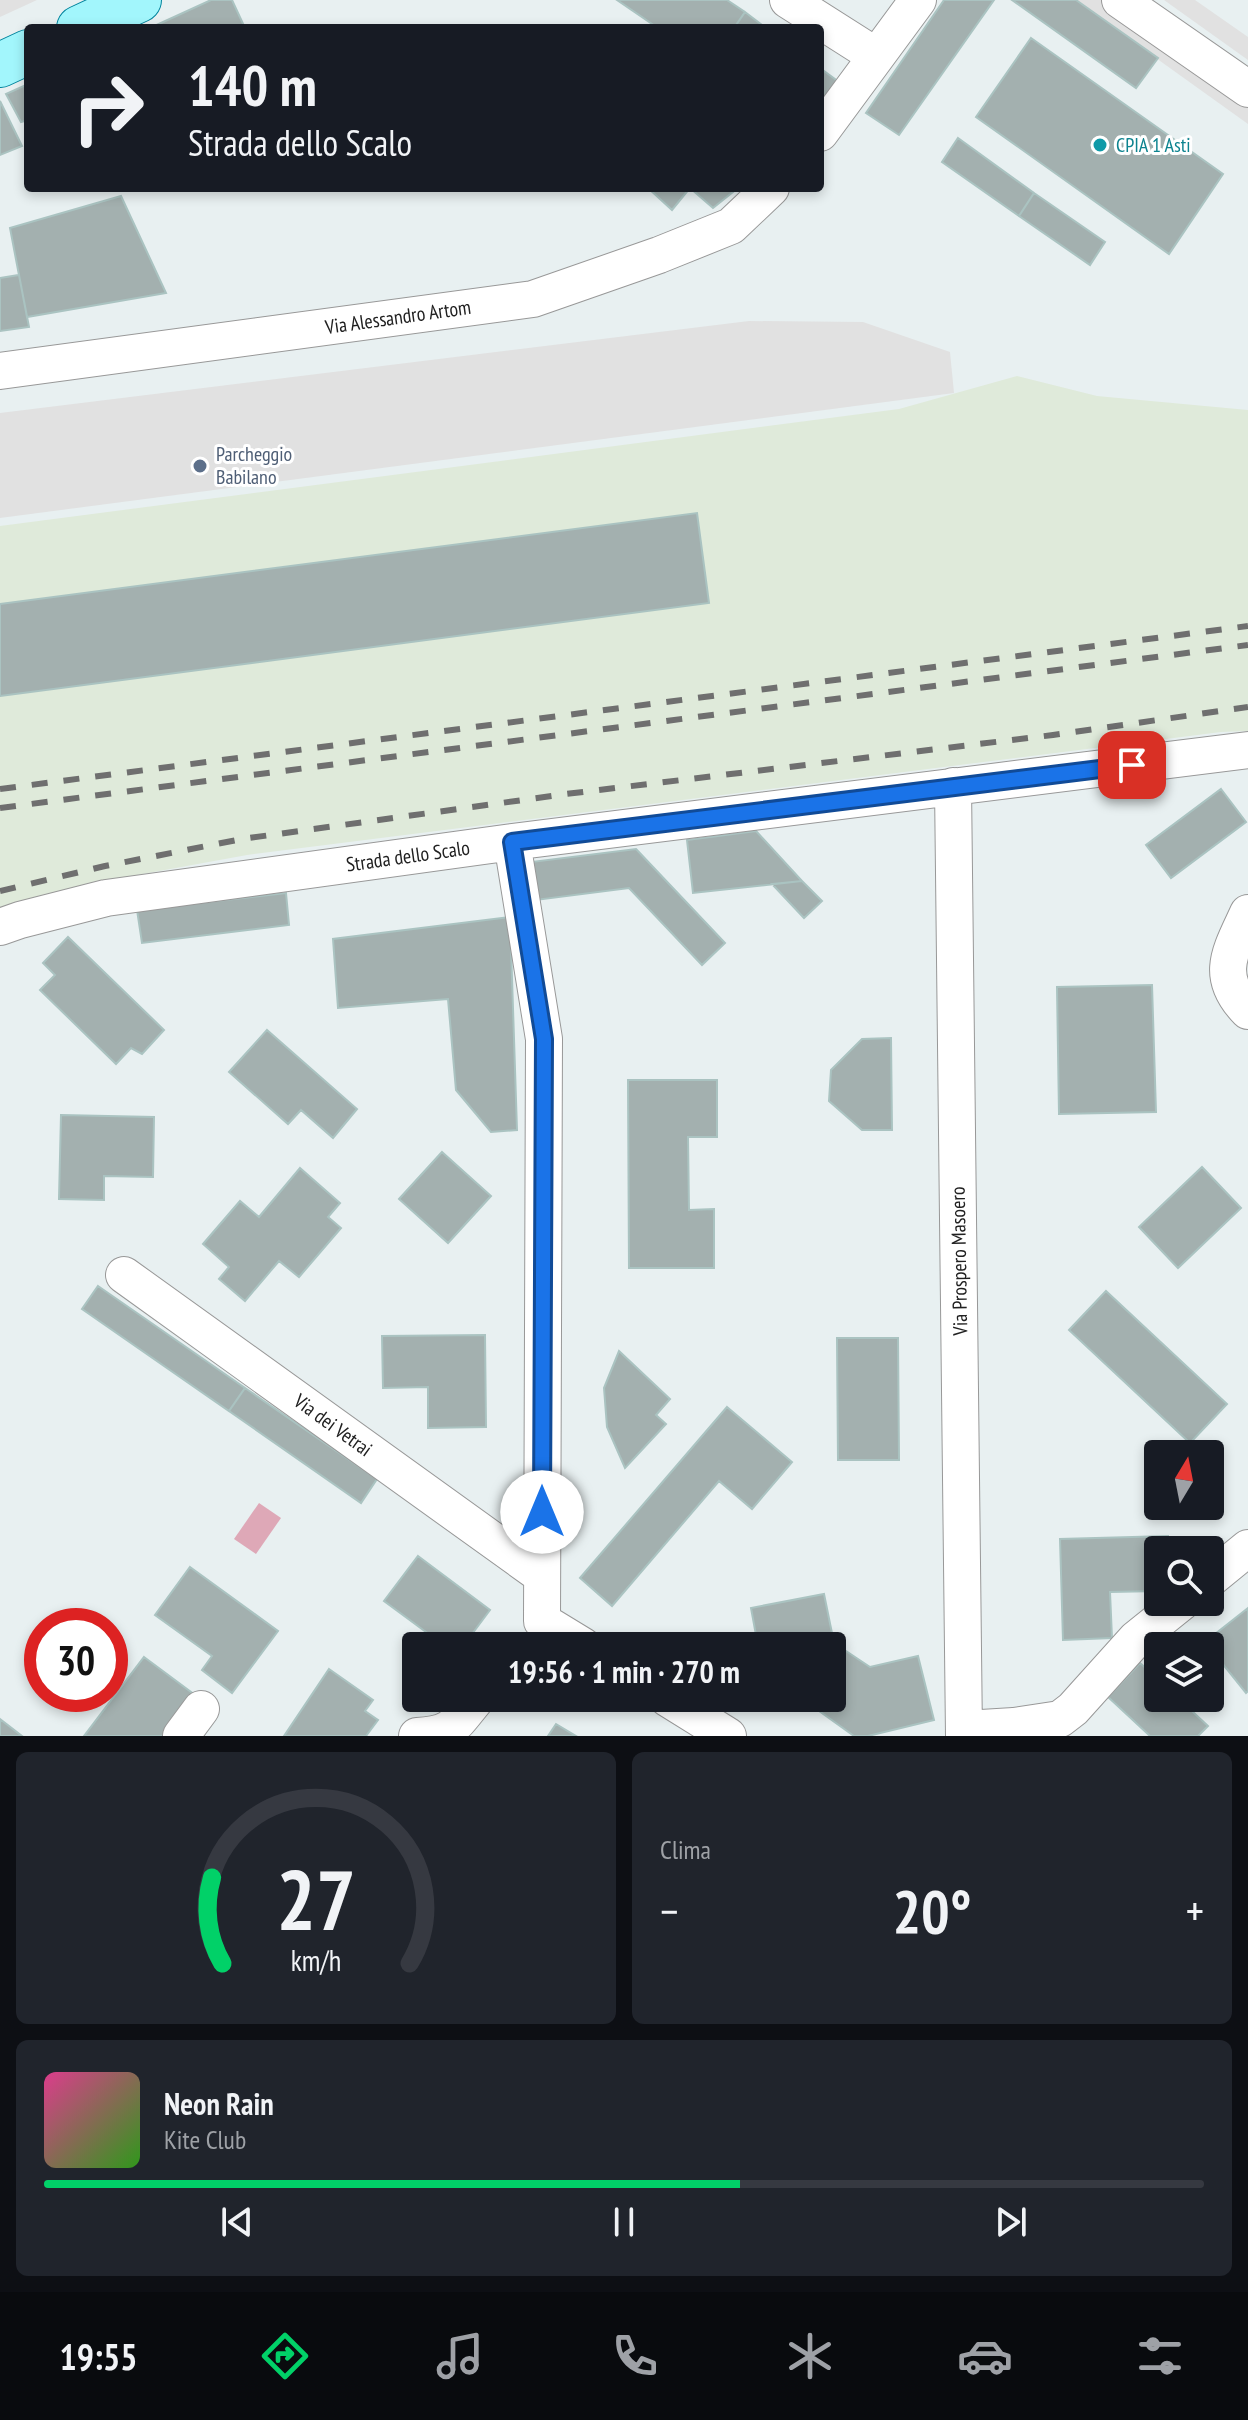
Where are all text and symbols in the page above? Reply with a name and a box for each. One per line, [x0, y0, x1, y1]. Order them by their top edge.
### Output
text: 140 m [188, 49, 317, 121]
icon: right [56, 56, 160, 160]
text: Strada dello Scalo [188, 119, 412, 166]
place label: CPIA 1 Asti [1116, 132, 1191, 158]
marker: CPIA 1 Asti [1091, 136, 1109, 154]
street label: Via Alessandro Artom [322, 294, 473, 340]
place label: Parcheggio Babilano [216, 441, 292, 490]
marker: Parcheggio Babilano [191, 457, 209, 475]
pin [1098, 731, 1166, 799]
icon: arrive [1110, 743, 1154, 787]
street label: Strada dello Scalo [345, 834, 471, 878]
street label: Via Prospero Masoero [945, 1186, 973, 1337]
street label: Via dei Vetrai [288, 1387, 377, 1462]
north arrow [1144, 1440, 1224, 1520]
map controls [1144, 1440, 1224, 1712]
position arrow [500, 1470, 584, 1554]
button: search [1144, 1536, 1224, 1616]
speed limit sign: 30 [24, 1608, 128, 1712]
button: layers [1144, 1632, 1224, 1712]
text: 19:56 · 1 min · 270 m [508, 1652, 740, 1691]
text: Clima [660, 1833, 711, 1866]
text: 27 [276, 1845, 356, 1953]
text: 20° [892, 1872, 972, 1950]
text: − [660, 1882, 678, 1939]
text: + [1186, 1882, 1204, 1939]
text: km/h [291, 1942, 341, 1979]
text: Neon Rain [164, 2084, 274, 2123]
text: Kite Club [164, 2123, 246, 2156]
icon: previous [215, 2200, 259, 2244]
icon: pause [602, 2200, 646, 2244]
icon: next [989, 2200, 1033, 2244]
icon: directions [257, 2328, 313, 2384]
icon: music [432, 2328, 488, 2384]
icon: phone [607, 2328, 663, 2384]
icon: climate [782, 2328, 838, 2384]
icon: car [957, 2328, 1013, 2384]
icon: filters [1132, 2328, 1188, 2384]
text: 19:55 [60, 2333, 137, 2380]

